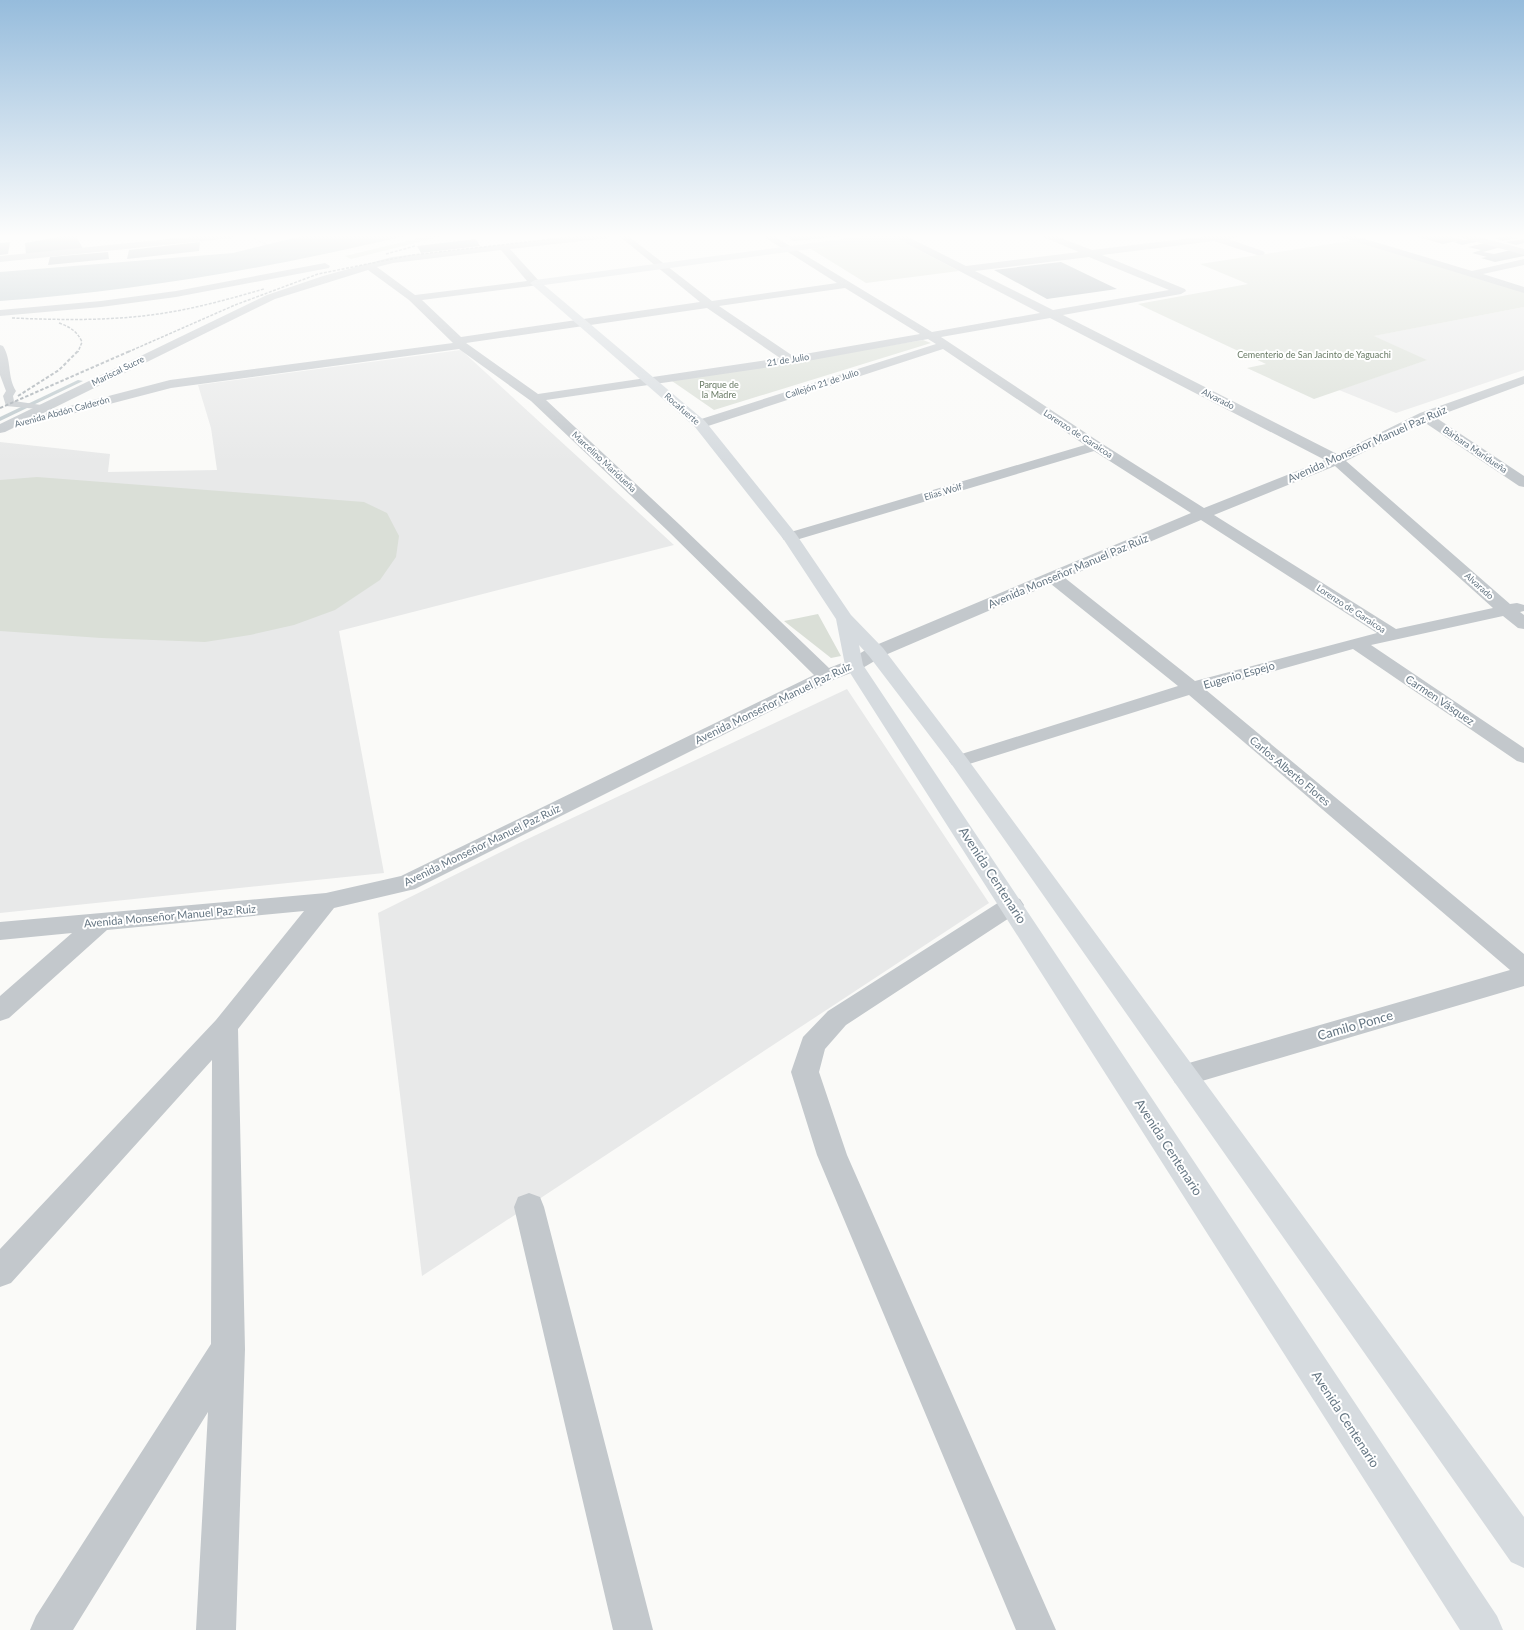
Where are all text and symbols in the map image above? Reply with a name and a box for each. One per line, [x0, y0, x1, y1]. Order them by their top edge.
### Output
park label: Cementerio de San Jacinto de Yaguachi [1237, 349, 1391, 360]
street label: 21 de Julio [766, 351, 810, 368]
street label: Mariscal Sucre [90, 353, 146, 388]
street label: Callejón 21 de Julio [784, 366, 860, 401]
park label: Parque de la Madre [699, 379, 739, 400]
street label: Alvarado [1200, 386, 1236, 411]
street label: Rocafuerte [662, 390, 702, 427]
street label: Avenida Abdón Calderón [13, 394, 111, 429]
street label: Avenida Monseñor Manuel Paz Ruiz [1285, 402, 1448, 485]
street label: Lorenzo de Garaicoa [1042, 407, 1115, 460]
street label: Bárbara Maridueña [1441, 424, 1510, 475]
street label: Marcelino Maridueña [570, 429, 639, 494]
street label: Elias Wolf [923, 480, 964, 503]
street label: Avenida Monseñor Manuel Paz Ruiz [986, 531, 1150, 610]
street label: Alvarado [1463, 570, 1496, 601]
street label: Lorenzo de Garaicoa [1315, 582, 1388, 635]
street label: Eugenio Espejo [1202, 658, 1276, 691]
street label: Avenida Monseñor Manuel Paz Ruiz [692, 659, 853, 746]
street label: Carmen Vásquez [1403, 672, 1477, 727]
street label: Carlos Alberto Flores [1247, 733, 1333, 808]
street label: Avenida Monseñor Manuel Paz Ruiz [401, 801, 562, 888]
street label: Avenida Centenario [956, 824, 1030, 926]
street label: Avenida Monseñor Manuel Paz Ruiz [83, 902, 257, 929]
street label: Camilo Ponce [1315, 1007, 1395, 1043]
street label: Avenida Centenario [1132, 1096, 1206, 1198]
street label: Avenida Centenario [1309, 1368, 1383, 1470]

